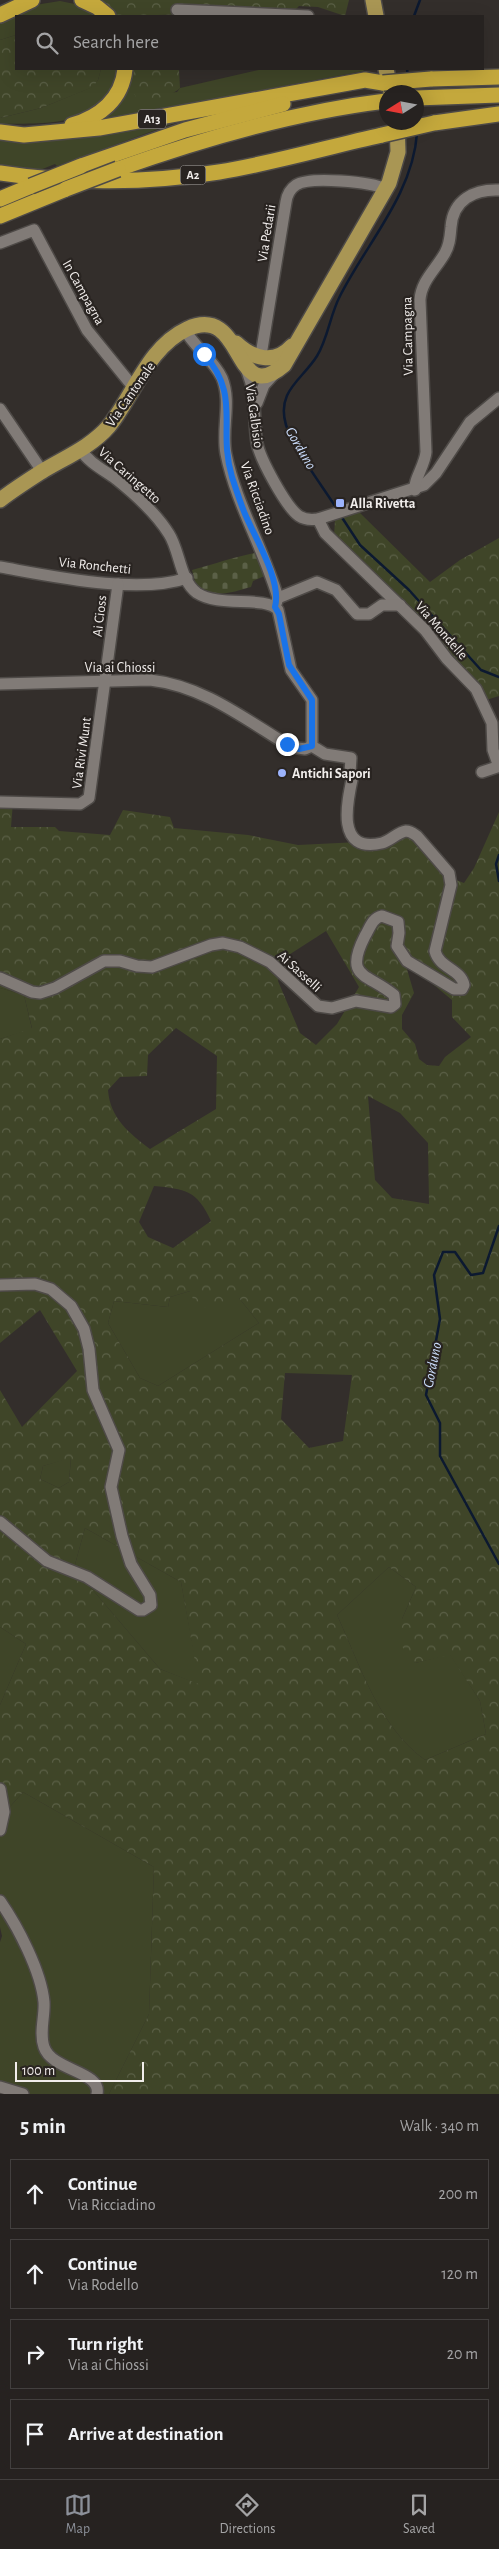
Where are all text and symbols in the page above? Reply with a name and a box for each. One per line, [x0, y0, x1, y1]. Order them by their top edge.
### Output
search box [15, 15, 484, 70]
icon: search [33, 29, 61, 57]
text: Search here [73, 33, 159, 52]
north arrow [379, 85, 424, 130]
road number: A13 [138, 110, 166, 128]
road number: A2 [180, 166, 206, 184]
street label: Via Pedarii [256, 203, 278, 263]
street label: In Campagna [60, 258, 107, 328]
street label: Via Campagna [400, 296, 416, 376]
route start [193, 343, 216, 366]
street label: Via Cantonale [103, 360, 158, 430]
street label: Via Galbisio [243, 383, 265, 449]
water label: Gorduno [283, 425, 319, 472]
street label: Via Caringetto [95, 445, 163, 507]
street label: Via Ricciadino [237, 460, 277, 537]
marker: Alla Rivetta [334, 497, 346, 509]
place label: Alla Rivetta [350, 497, 416, 511]
street label: Via Ronchetti [58, 555, 132, 577]
street label: Ai Cioss [91, 595, 109, 638]
street label: Via Mondelle [412, 599, 470, 662]
street label: Via ai Chiossi [85, 661, 155, 675]
street label: Via Rivi Munt [70, 716, 94, 790]
route end [276, 733, 299, 756]
marker: Antichi Sapori [276, 767, 288, 779]
place label: Antichi Sapori [292, 767, 371, 781]
street label: Ai Sasselli [275, 949, 324, 995]
water label: Gorduno [421, 1341, 444, 1389]
scale bar [15, 2059, 144, 2082]
text: 100 m [22, 2064, 55, 2078]
text: 5 min [20, 2116, 66, 2137]
text: Walk · 340 m [400, 2118, 479, 2134]
text: Continue [68, 2175, 137, 2194]
icon: ahead [21, 2180, 49, 2208]
text: 200 m [438, 2186, 478, 2202]
text: Via Ricciadino [68, 2197, 156, 2213]
text: Continue [68, 2255, 137, 2274]
icon: ahead [21, 2260, 49, 2288]
text: 120 m [441, 2266, 478, 2282]
text: Via Rodello [68, 2277, 139, 2293]
text: Turn right [68, 2335, 143, 2354]
icon: right [21, 2340, 49, 2368]
text: 20 m [447, 2346, 478, 2362]
text: Via ai Chiossi [68, 2357, 149, 2373]
icon: arrive [21, 2420, 49, 2448]
text: Arrive at destination [68, 2425, 224, 2444]
tab: Map [64, 2491, 92, 2538]
tab: Directions [220, 2491, 275, 2538]
tab: Saved [403, 2491, 435, 2538]

